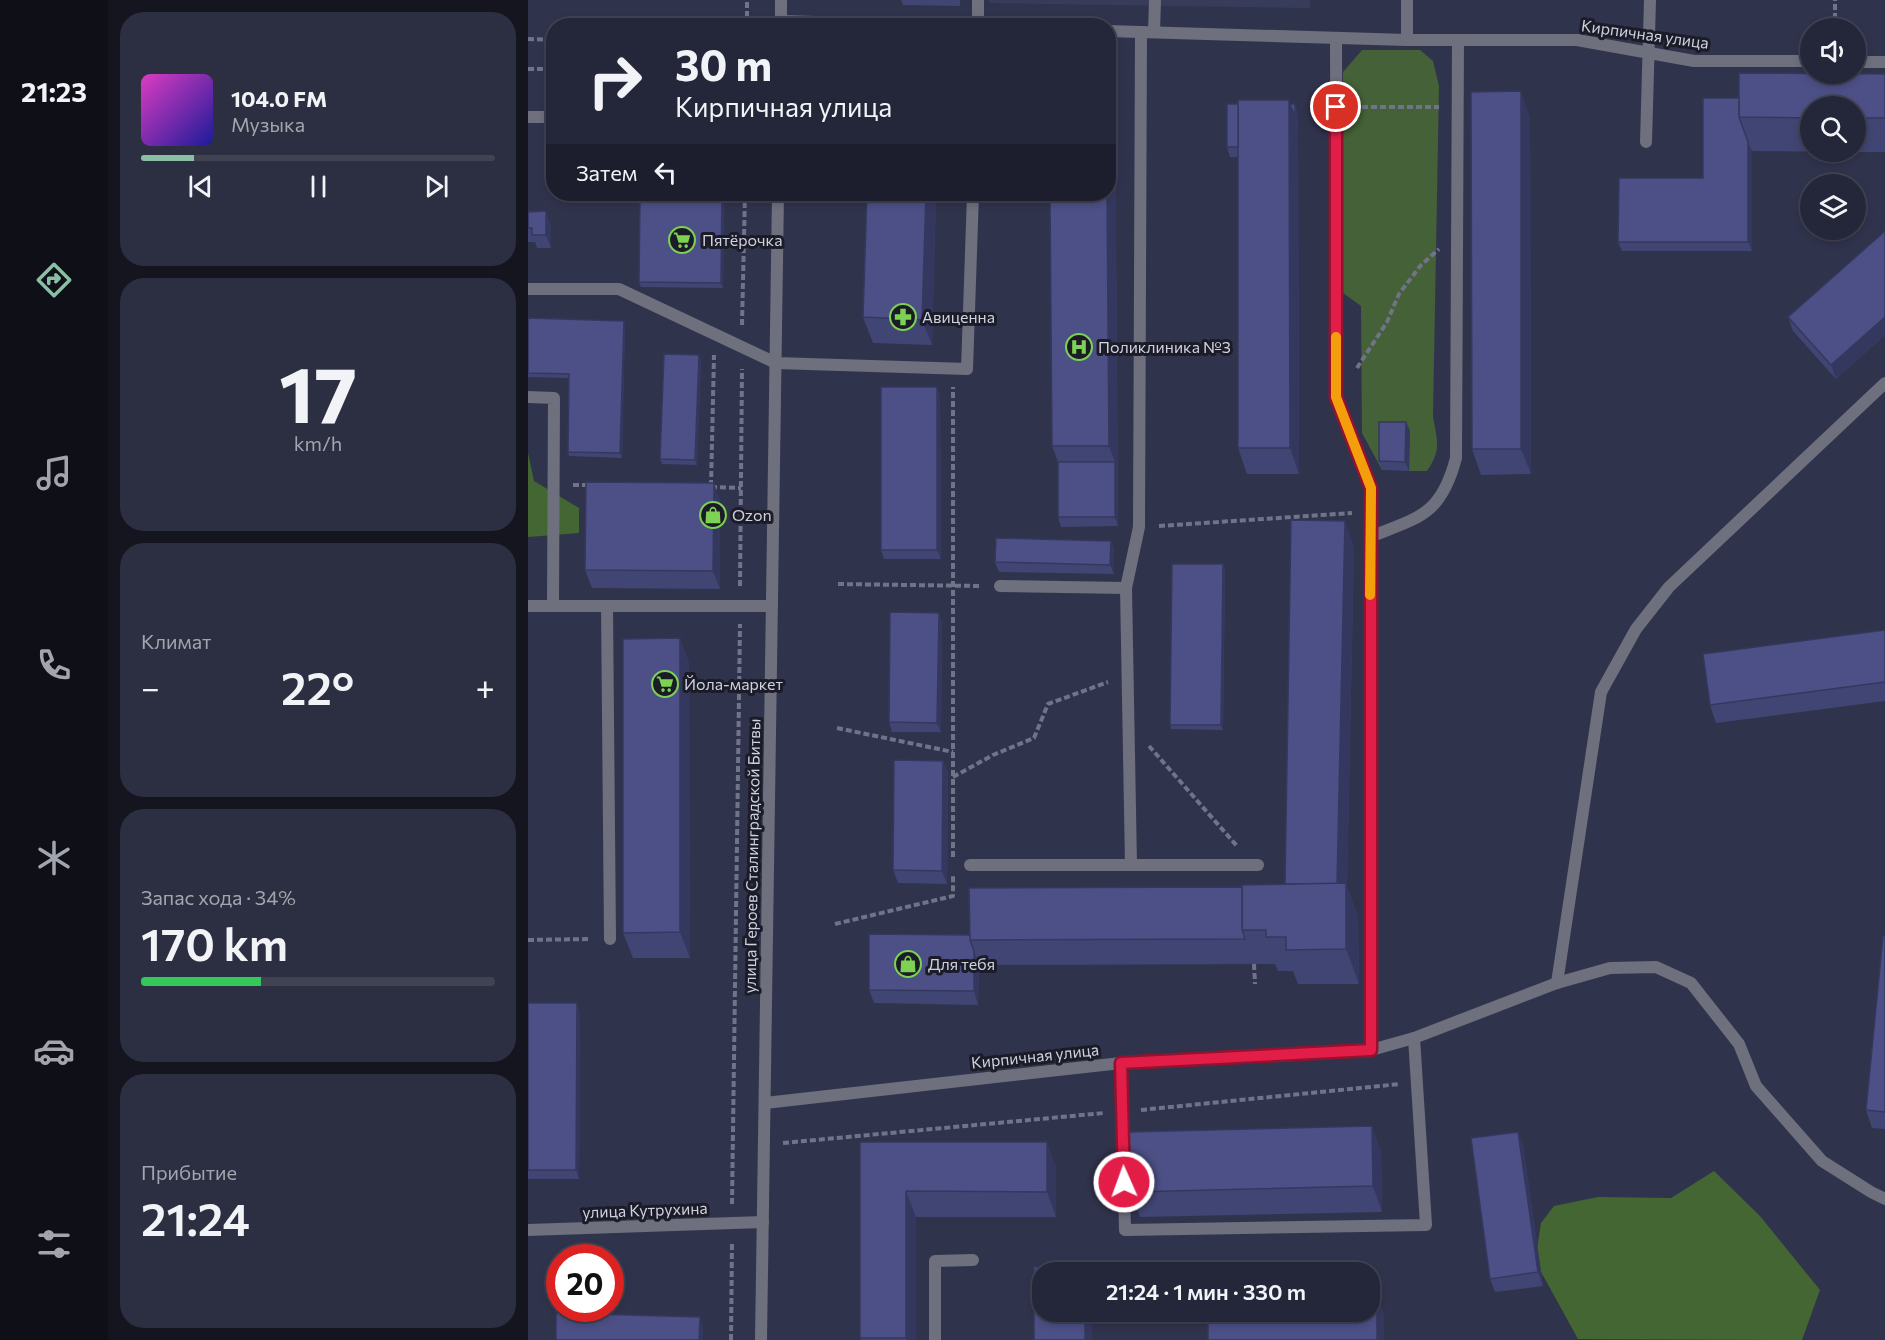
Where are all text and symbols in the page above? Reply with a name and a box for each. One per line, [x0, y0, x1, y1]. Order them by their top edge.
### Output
street label: Кирпичная улица [1580, 15, 1710, 52]
map controls [1800, 18, 1866, 240]
button: sound [1800, 18, 1866, 84]
text: 30 m [675, 38, 772, 90]
icon: right [576, 42, 654, 120]
text: 21:23 [21, 75, 87, 108]
pin [1310, 81, 1361, 132]
text: 104.0 FM [231, 85, 327, 112]
text: Кирпичная улица [675, 90, 892, 123]
icon: arrive [1319, 90, 1352, 123]
button: search [1800, 96, 1866, 162]
text: Музыка [231, 112, 305, 136]
icon: left [649, 156, 682, 189]
text: Затем [576, 159, 637, 186]
icon: previous [184, 170, 217, 203]
icon: pause [302, 170, 335, 203]
icon: next [420, 170, 453, 203]
button: layers [1800, 174, 1866, 240]
supermarket icon: Пятёрочка [667, 225, 697, 255]
place label: Пятёрочка [702, 230, 782, 249]
icon: directions [33, 259, 75, 301]
pharmacy icon: Авиценна [888, 302, 918, 332]
place label: Авиценна [922, 307, 995, 326]
hospital icon: Поликлиника №3 [1064, 332, 1094, 362]
place label: Поликлиника №3 [1098, 337, 1231, 356]
text: 17 [279, 344, 357, 439]
text: km/h [294, 431, 342, 455]
icon: music [33, 452, 75, 494]
shop icon: Ozon [698, 500, 728, 530]
place label: Ozon [732, 505, 772, 524]
text: Климат [141, 629, 211, 653]
icon: phone [33, 644, 75, 686]
text: 22° [281, 659, 354, 714]
text: − [141, 666, 160, 707]
text: + [476, 666, 495, 707]
supermarket icon: Йола-маркет [650, 669, 680, 699]
place label: Йола-маркет [684, 674, 783, 693]
street label: улица Героев Сталинградской Битвы [740, 718, 763, 994]
icon: climate [33, 837, 75, 879]
text: Запас хода · 34% [141, 885, 296, 909]
text: 170 km [141, 915, 288, 970]
shop icon: Для тебя [893, 949, 923, 979]
place label: Для тебя [928, 954, 995, 973]
icon: car [33, 1030, 75, 1072]
street label: Кирпичная улица [970, 1039, 1100, 1072]
position arrow [1092, 1150, 1156, 1214]
text: Прибытие [141, 1160, 237, 1184]
text: 21:24 [141, 1190, 250, 1245]
street label: улица Кутрухина [582, 1198, 708, 1221]
icon: filters [33, 1223, 75, 1265]
speed limit sign: 20 [546, 1244, 624, 1322]
text: 21:24 · 1 мин · 330 m [1106, 1278, 1306, 1305]

